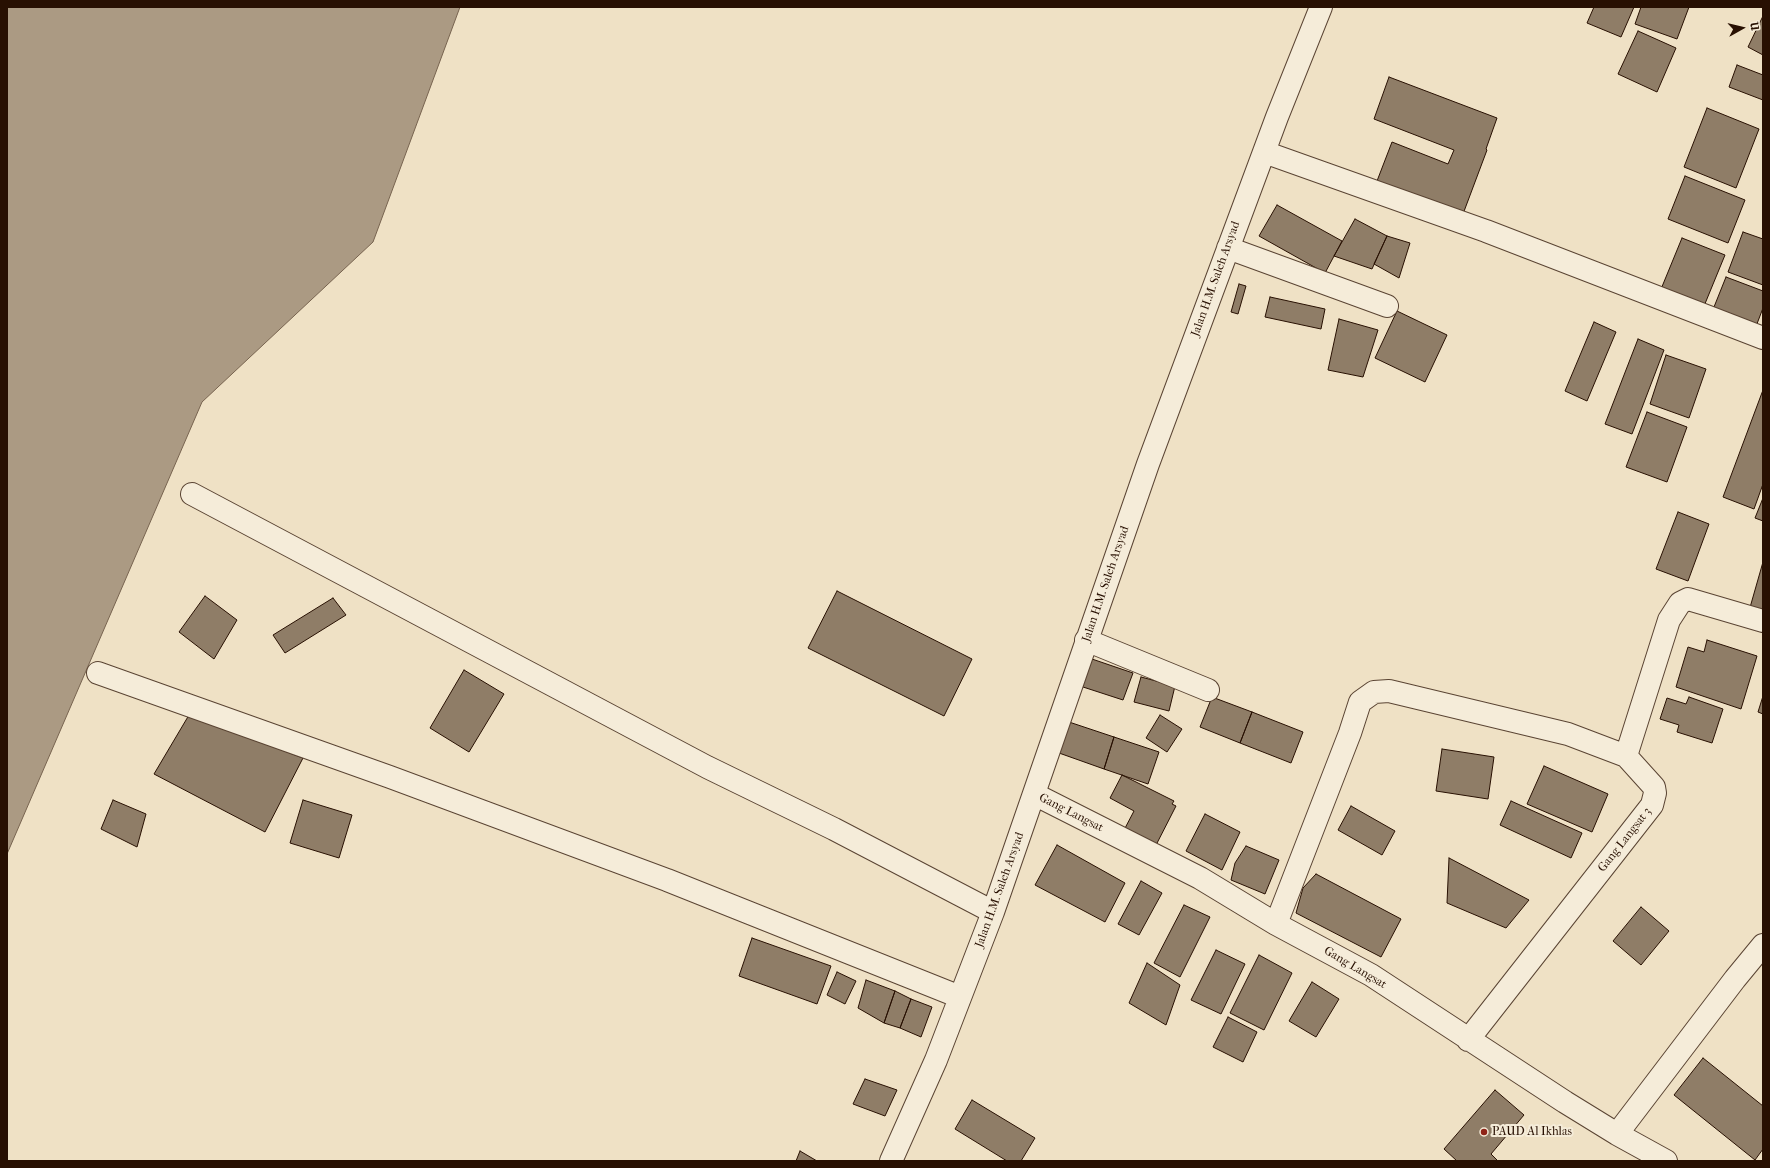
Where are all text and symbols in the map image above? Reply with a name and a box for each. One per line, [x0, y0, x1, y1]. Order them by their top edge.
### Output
north arrow [1722, 8, 1762, 48]
text: U [1747, 21, 1761, 31]
street label: Jalan H.M. Saleh Arsyad [1188, 219, 1244, 339]
street label: Jalan H.M. Saleh Arsyad [1079, 524, 1133, 644]
street label: Gang Langsat [1036, 791, 1106, 835]
street label: Gang Langsat 3 [1595, 805, 1655, 875]
street label: Jalan H.M. Saleh Arsyad [972, 830, 1028, 950]
street label: Gang Langsat [1321, 944, 1389, 992]
place label: PAUD Al Ikhlas [1492, 1125, 1572, 1139]
marker: PAUD Al Ikhlas [1479, 1127, 1489, 1137]

